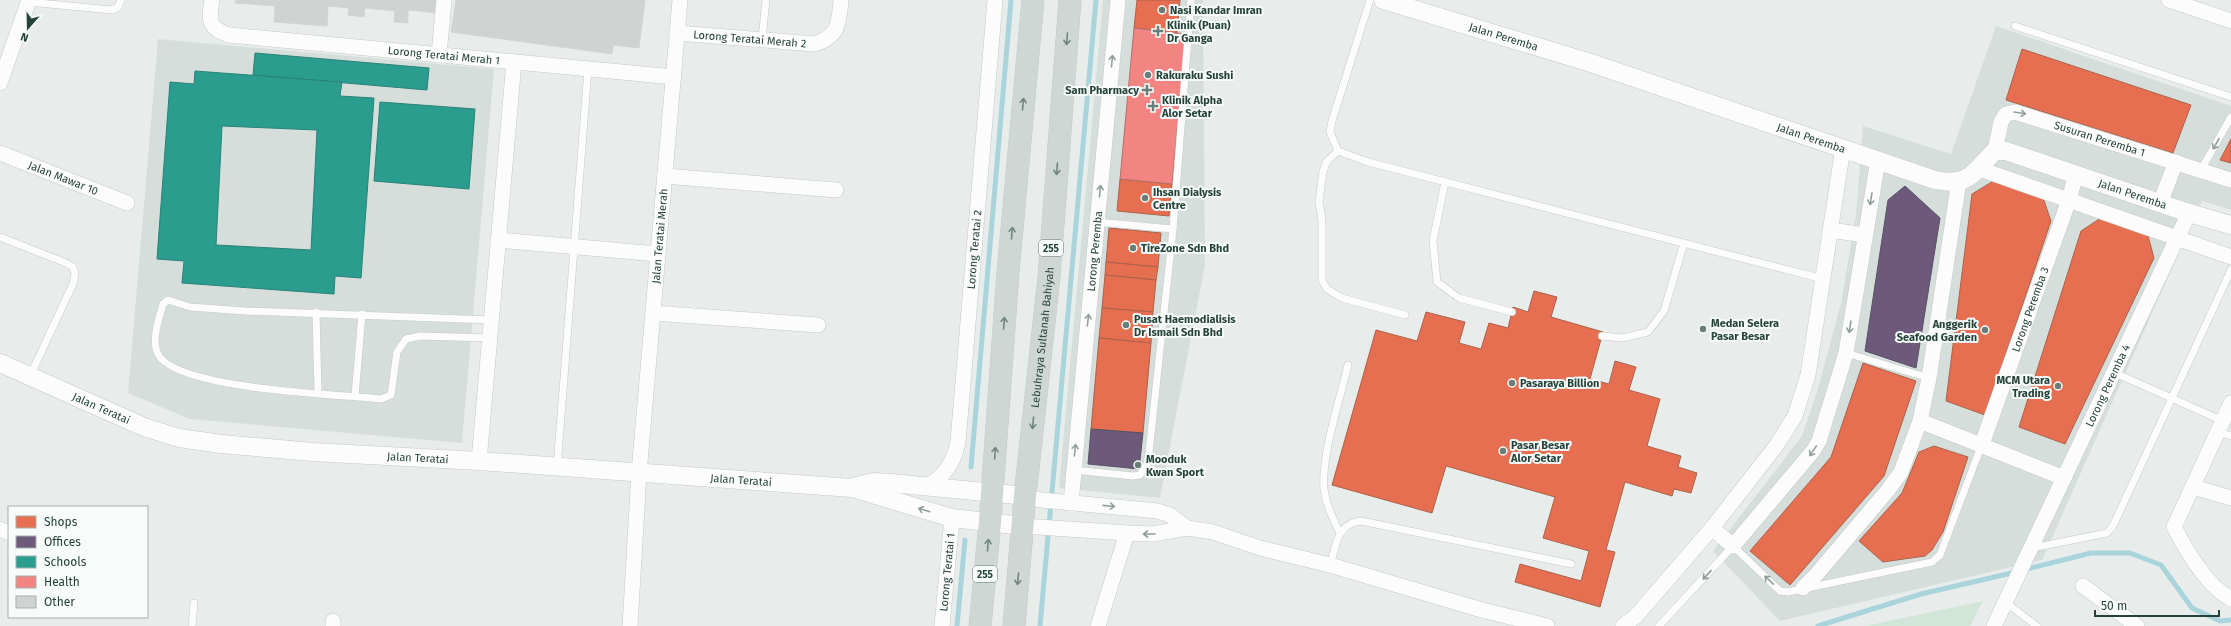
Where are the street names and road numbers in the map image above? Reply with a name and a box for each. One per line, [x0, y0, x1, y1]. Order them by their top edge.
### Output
street label: Jalan Peremba [1467, 20, 1540, 54]
street label: Lorong Teratai Merah 2 [693, 28, 807, 50]
street label: Lorong Teratai Merah 1 [387, 44, 501, 68]
street label: Susuran Peremba 1 [2052, 119, 2147, 160]
street label: Jalan Peremba [1775, 121, 1847, 156]
street label: Jalan Mawar 10 [26, 159, 100, 198]
street label: Jalan Peremba [2096, 177, 2169, 212]
street label: Jalan Teratai Merah [649, 188, 671, 284]
street label: Lorong Teratai 2 [965, 209, 984, 290]
street label: Lorong Peremba [1085, 210, 1105, 292]
road number: 255 [1039, 240, 1063, 256]
street label: Lorong Peremba 3 [2009, 265, 2052, 354]
street label: Lebuhraya Sultanah Bahiyah [1029, 266, 1057, 409]
street label: Lorong Peremba 4 [2083, 342, 2133, 429]
street label: Jalan Teratai [70, 390, 132, 427]
street label: Jalan Teratai [387, 450, 449, 466]
street label: Jalan Teratai [710, 472, 772, 489]
street label: Lorong Teratai 1 [937, 532, 958, 612]
road number: 255 [973, 566, 997, 582]

